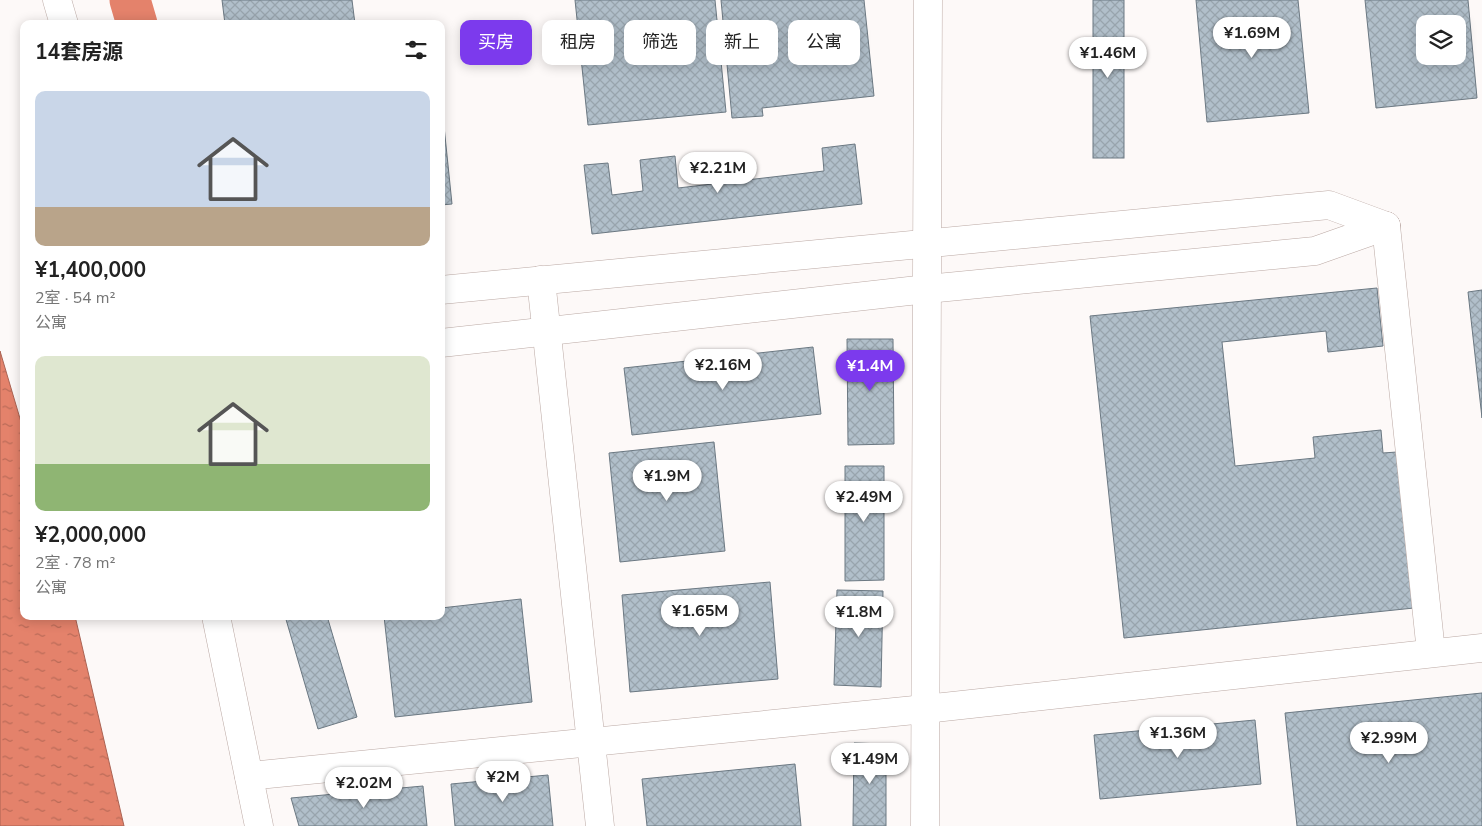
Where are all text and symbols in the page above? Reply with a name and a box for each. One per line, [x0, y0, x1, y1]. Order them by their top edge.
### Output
map controls [1416, 15, 1466, 65]
button: layers [1416, 15, 1466, 65]
pin: ¥1.69M [1211, 17, 1293, 59]
chip: 买房 [460, 20, 532, 65]
chip: 租房 [542, 20, 614, 65]
chip: 筛选 [624, 20, 696, 65]
chip: 新上 [706, 20, 778, 65]
chip: 公寓 [788, 20, 860, 65]
text: ¥1.69M [1224, 22, 1280, 44]
icon: filters [402, 36, 430, 64]
pin: ¥1.46M [1067, 36, 1149, 79]
text: 14套房源 [35, 38, 123, 66]
text: ¥1.46M [1080, 42, 1136, 64]
icon: home [188, 124, 278, 214]
pin: ¥2.21M [677, 152, 759, 194]
text: ¥2.21M [690, 157, 746, 179]
text: ¥1,400,000 [35, 256, 146, 284]
text: 2室 · 54 m² [35, 287, 116, 309]
text: 公寓 [35, 312, 67, 334]
pin: ¥2.16M [682, 348, 764, 391]
pin: ¥1.4M [835, 350, 905, 392]
text: ¥2.16M [695, 354, 751, 376]
text: ¥1.4M [847, 355, 893, 377]
icon: home [188, 389, 278, 479]
pin: ¥1.9M [632, 460, 702, 502]
text: ¥1.9M [644, 465, 690, 487]
pin: ¥2.49M [823, 480, 905, 523]
text: ¥2.49M [836, 486, 892, 508]
text: ¥2,000,000 [35, 521, 146, 549]
text: 2室 · 78 m² [35, 552, 116, 574]
text: 公寓 [35, 577, 67, 599]
pin: ¥1.65M [659, 594, 741, 637]
pin: ¥1.8M [824, 596, 894, 638]
text: ¥1.65M [672, 600, 728, 622]
text: ¥1.8M [836, 601, 882, 623]
pin: ¥1.36M [1137, 716, 1219, 759]
text: ¥1.36M [1150, 722, 1206, 744]
pin: ¥2.99M [1348, 722, 1430, 764]
text: ¥2.99M [1361, 727, 1417, 749]
pin: ¥1.49M [829, 742, 911, 785]
text: ¥1.49M [842, 748, 898, 770]
pin: ¥2M [479, 760, 527, 803]
pin: ¥2.02M [323, 766, 405, 809]
text: ¥2M [486, 766, 520, 788]
text: ¥2.02M [336, 772, 392, 794]

